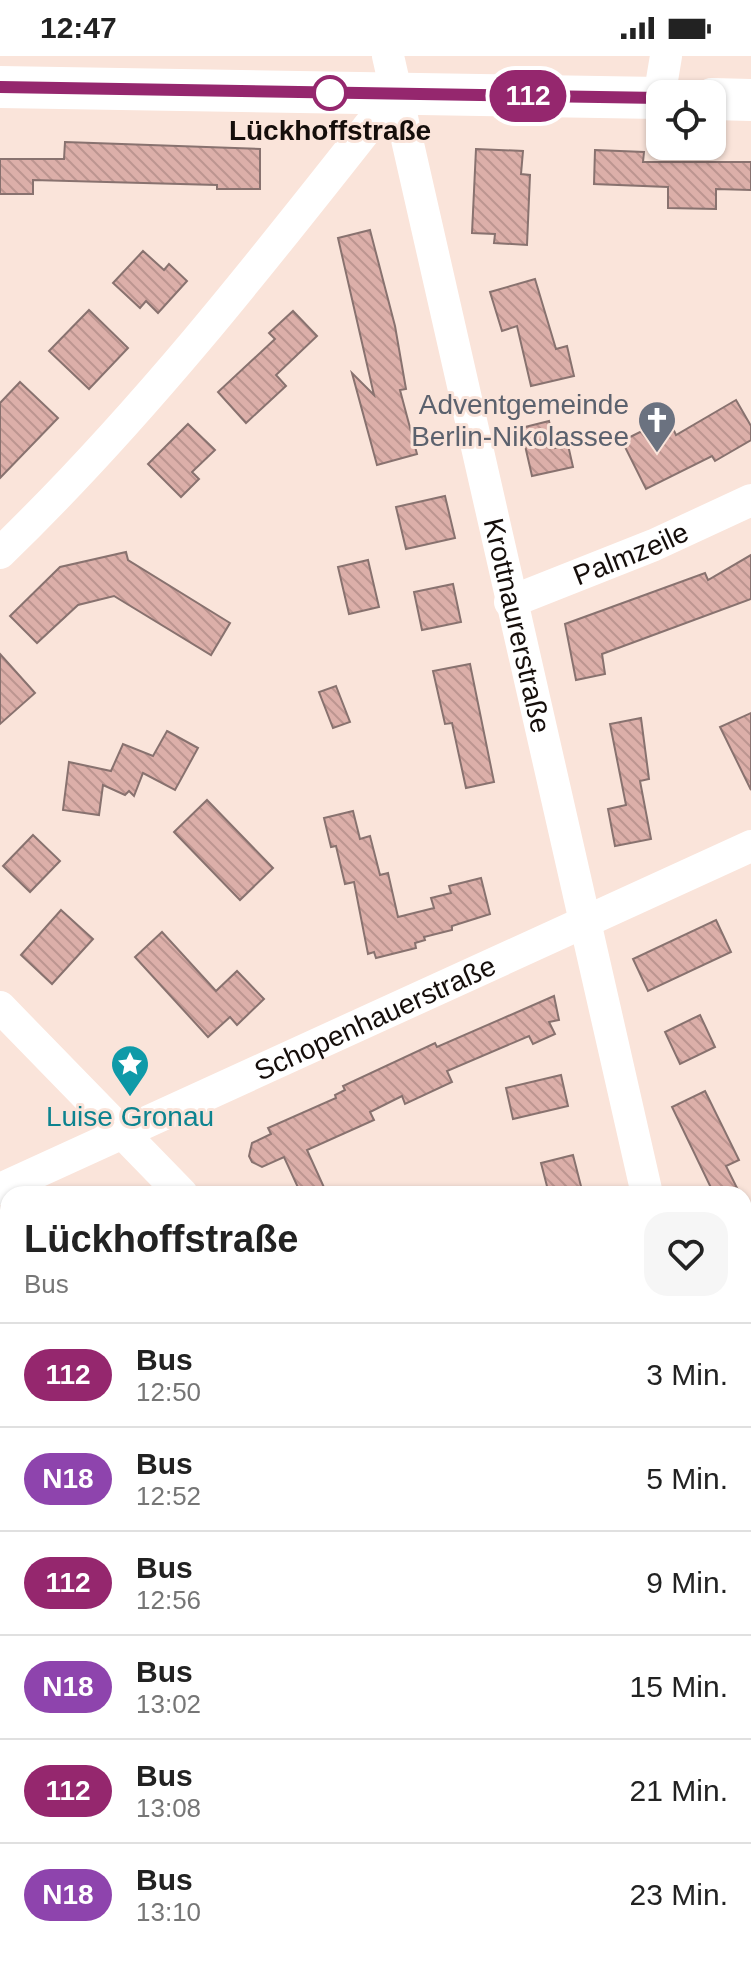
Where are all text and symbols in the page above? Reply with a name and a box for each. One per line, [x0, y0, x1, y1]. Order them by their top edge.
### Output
text: 12:47 [40, 11, 117, 44]
line badge: 112 [482, 70, 574, 122]
marker: Lückhoffstraße [313, 76, 347, 110]
text: 112 [505, 80, 551, 111]
map controls [646, 80, 726, 160]
button: locate [646, 80, 726, 160]
place label: Lückhoffstraße [229, 115, 431, 146]
place label: Adventgemeinde Berlin-Nikolassee [411, 389, 629, 452]
church icon: Adventgemeinde Berlin-Nikolassee [636, 399, 678, 454]
street label: Krottnaurerstraße [478, 515, 557, 736]
street label: Palmzeile [569, 516, 693, 591]
street label: Schopenhauerstraße [249, 949, 500, 1086]
place icon: Luise Gronau [109, 1043, 151, 1098]
place label: Luise Gronau [46, 1101, 214, 1132]
button: heart [644, 1212, 728, 1296]
text: Lückhoffstraße [24, 1218, 298, 1260]
text: Bus [24, 1269, 69, 1299]
text: Bus [136, 1343, 193, 1376]
text: 3 Min. [646, 1358, 728, 1391]
text: 112 [45, 1359, 91, 1390]
text: 12:50 [136, 1377, 201, 1407]
text: Bus [136, 1447, 193, 1480]
text: 5 Min. [646, 1462, 728, 1495]
text: N18 [42, 1463, 94, 1494]
text: 12:52 [136, 1481, 201, 1511]
text: Bus [136, 1551, 193, 1584]
text: 9 Min. [646, 1566, 728, 1599]
text: 112 [45, 1567, 91, 1598]
text: 12:56 [136, 1585, 201, 1615]
text: Bus [136, 1655, 193, 1688]
text: 15 Min. [630, 1670, 728, 1703]
text: N18 [42, 1671, 94, 1702]
text: 13:02 [136, 1689, 201, 1719]
text: Bus [136, 1759, 193, 1792]
text: 21 Min. [630, 1774, 728, 1807]
text: 112 [45, 1775, 91, 1806]
text: 13:08 [136, 1793, 201, 1823]
text: Bus [136, 1863, 193, 1896]
text: 23 Min. [630, 1878, 728, 1911]
text: N18 [42, 1879, 94, 1910]
text: 13:10 [136, 1897, 201, 1927]

